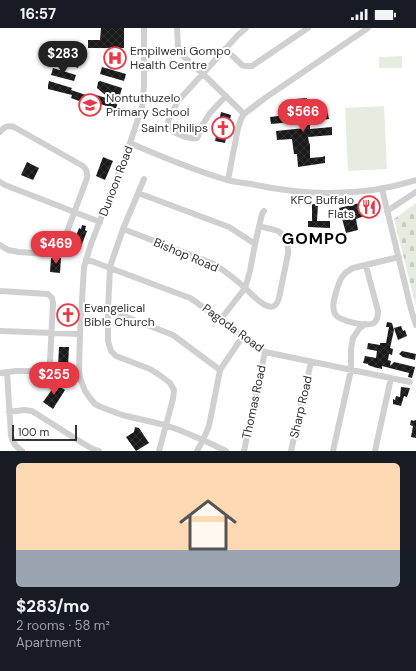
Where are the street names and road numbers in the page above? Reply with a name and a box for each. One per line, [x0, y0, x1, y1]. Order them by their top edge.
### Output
street label: Dunoon Road [95, 143, 137, 219]
street label: Bishop Road [151, 234, 221, 276]
street label: Pagoda Road [199, 300, 267, 356]
street label: Thomas Road [238, 364, 270, 440]
street label: Sharp Road [286, 374, 316, 440]

